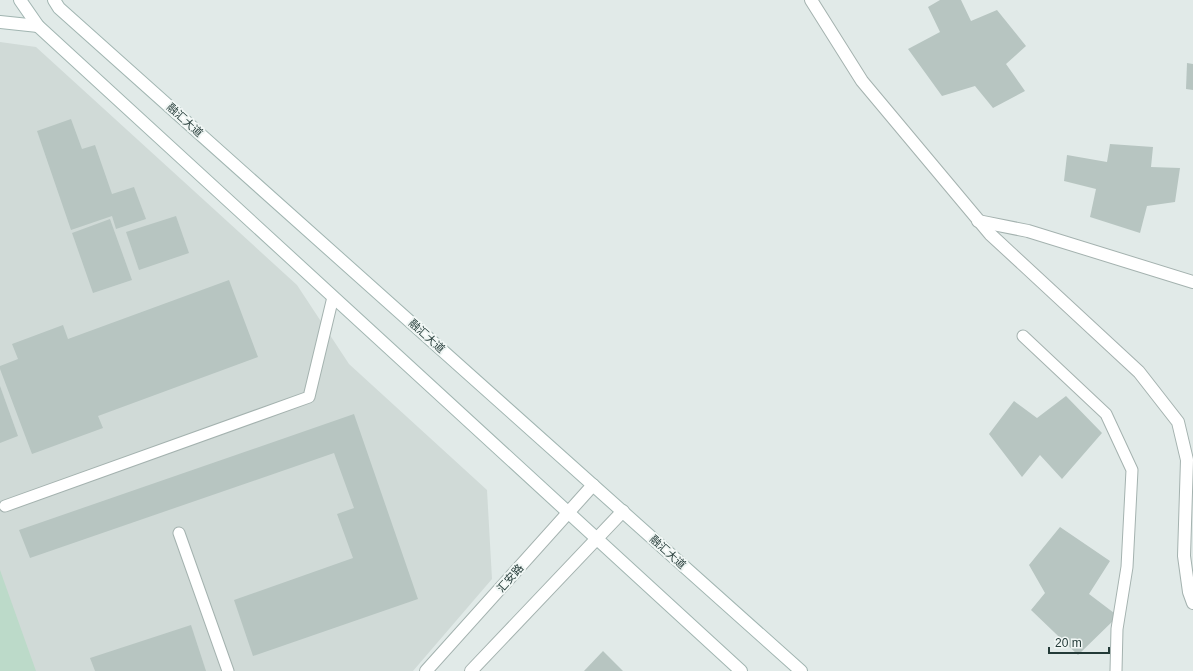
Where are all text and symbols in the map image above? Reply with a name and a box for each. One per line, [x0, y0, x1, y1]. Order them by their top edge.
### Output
street label: 融汇大道 [165, 101, 205, 139]
street label: 融汇大道 [407, 317, 447, 355]
street label: 融汇大道 [648, 533, 688, 571]
street label: 汇安路 [495, 562, 525, 594]
scale bar [1049, 629, 1109, 655]
text: 20 m [1055, 636, 1082, 650]

